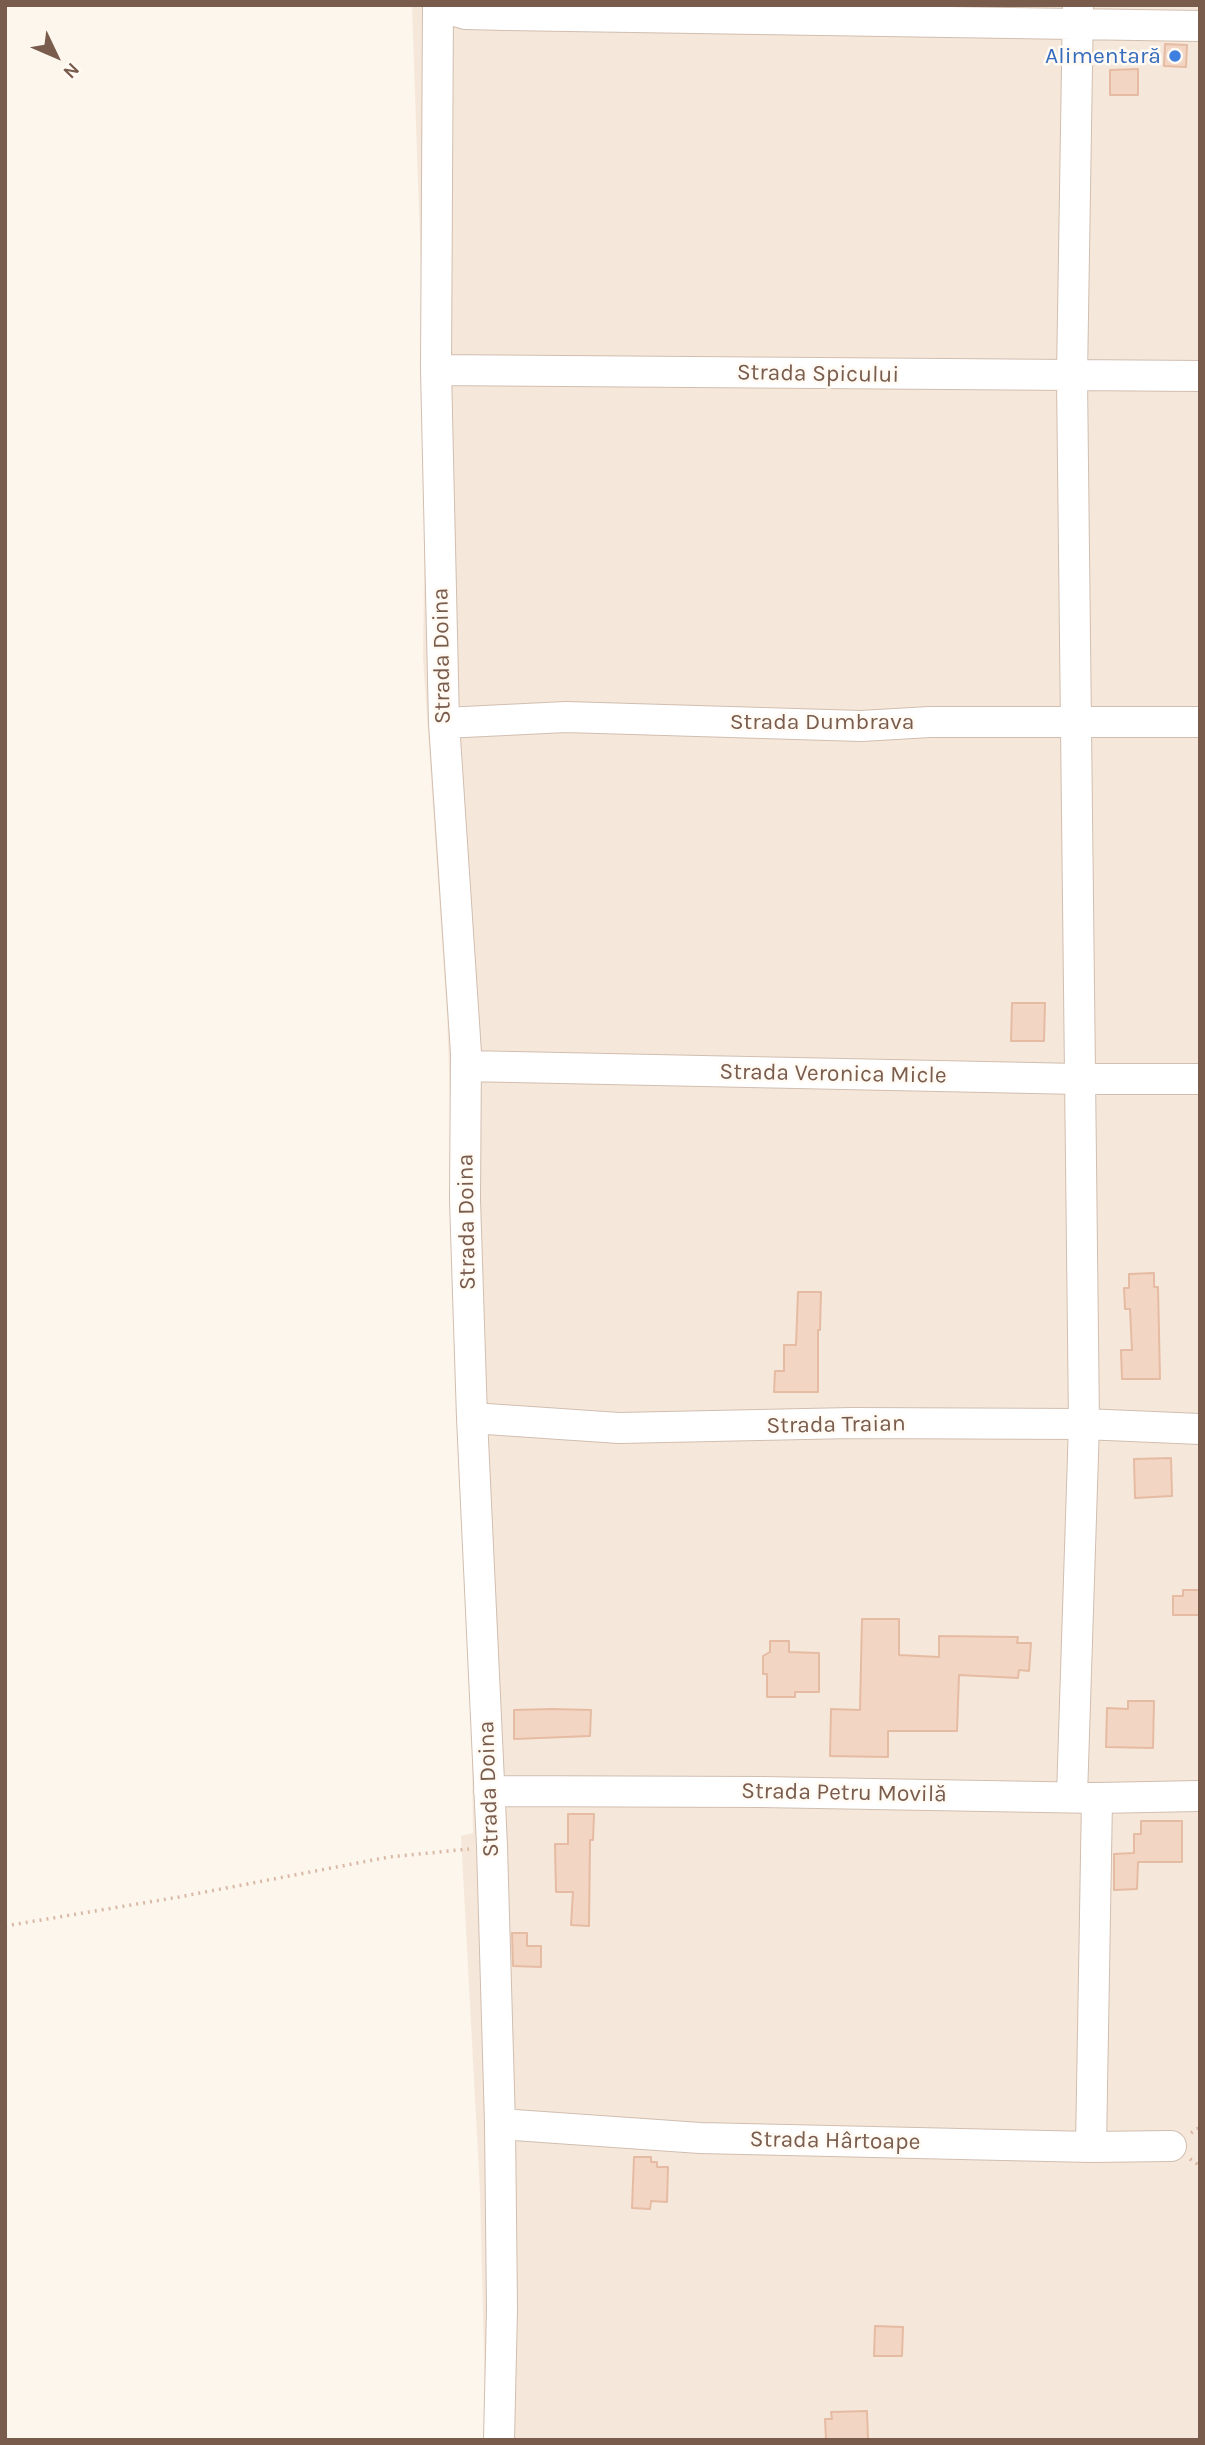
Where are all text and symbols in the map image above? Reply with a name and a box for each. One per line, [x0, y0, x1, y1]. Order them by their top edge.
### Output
north arrow [21, 21, 91, 91]
place label: Alimentară [1045, 42, 1161, 70]
marker: Alimentară [1167, 48, 1183, 64]
text: N [58, 58, 84, 83]
street label: Strada Spicului [737, 359, 899, 389]
street label: Strada Doina [427, 588, 457, 724]
street label: Strada Dumbrava [730, 708, 914, 736]
street label: Strada Veronica Micle [719, 1058, 947, 1090]
street label: Strada Doina [452, 1154, 482, 1290]
street label: Strada Traian [766, 1410, 906, 1440]
street label: Strada Doina [473, 1720, 505, 1858]
street label: Strada Petru Movilă [741, 1777, 947, 1809]
street label: Strada Hârtoape [749, 2126, 921, 2156]

